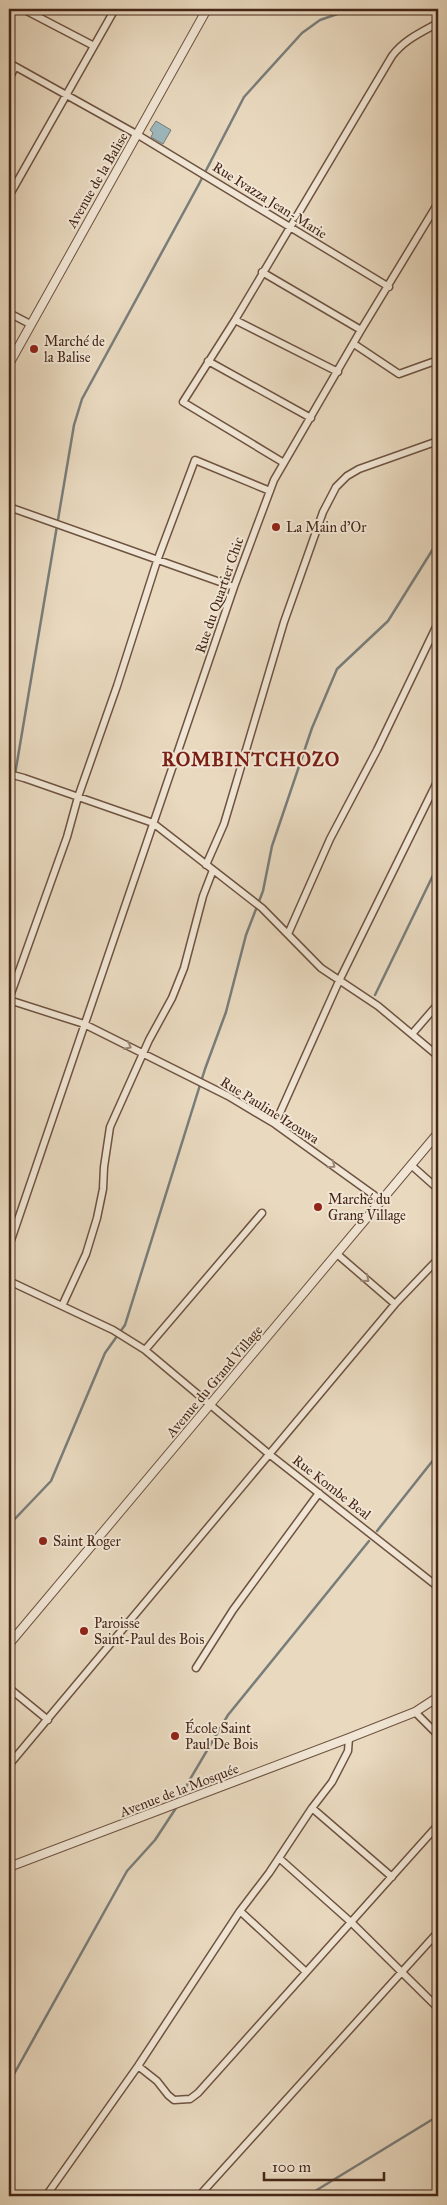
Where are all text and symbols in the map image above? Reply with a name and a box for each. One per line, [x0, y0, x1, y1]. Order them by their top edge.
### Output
street label: Avenue de la Balise [63, 129, 132, 232]
street label: Rue Ivazza Jean-Marie [209, 158, 330, 243]
place label: Marché de la Balise [44, 333, 105, 366]
marker: Marché de la Balise [28, 343, 40, 355]
place label: La Main d'Or [286, 519, 367, 536]
marker: La Main d'Or [270, 521, 282, 533]
street label: Rue du Quartier Chic [192, 535, 247, 656]
district label: ROMBINTCHOZO [162, 748, 340, 771]
one-way arrow [123, 1040, 132, 1050]
street label: Rue Pauline Izouwa [217, 1073, 322, 1148]
one-way arrow [326, 1159, 336, 1168]
place label: Marché du Grang Village [328, 1191, 406, 1224]
marker: Marché du Grang Village [312, 1201, 324, 1213]
one-way arrow [360, 1273, 369, 1282]
street label: Avenue du Grand Village [162, 1322, 266, 1442]
street label: Rue Kombe Beal [289, 1451, 375, 1523]
place label: Saint Roger [53, 1533, 122, 1550]
marker: Saint Roger [37, 1535, 49, 1547]
place label: Paroisse Saint-Paul des Bois [94, 1615, 204, 1648]
marker: Paroisse Saint-Paul des Bois [78, 1625, 90, 1637]
place label: École Saint Paul De Bois [185, 1718, 258, 1753]
marker: École Saint Paul De Bois [169, 1730, 181, 1742]
street label: Avenue de la Mosquée [116, 1760, 242, 1822]
scale bar [264, 2150, 384, 2182]
text: 100 m [272, 2158, 312, 2176]

